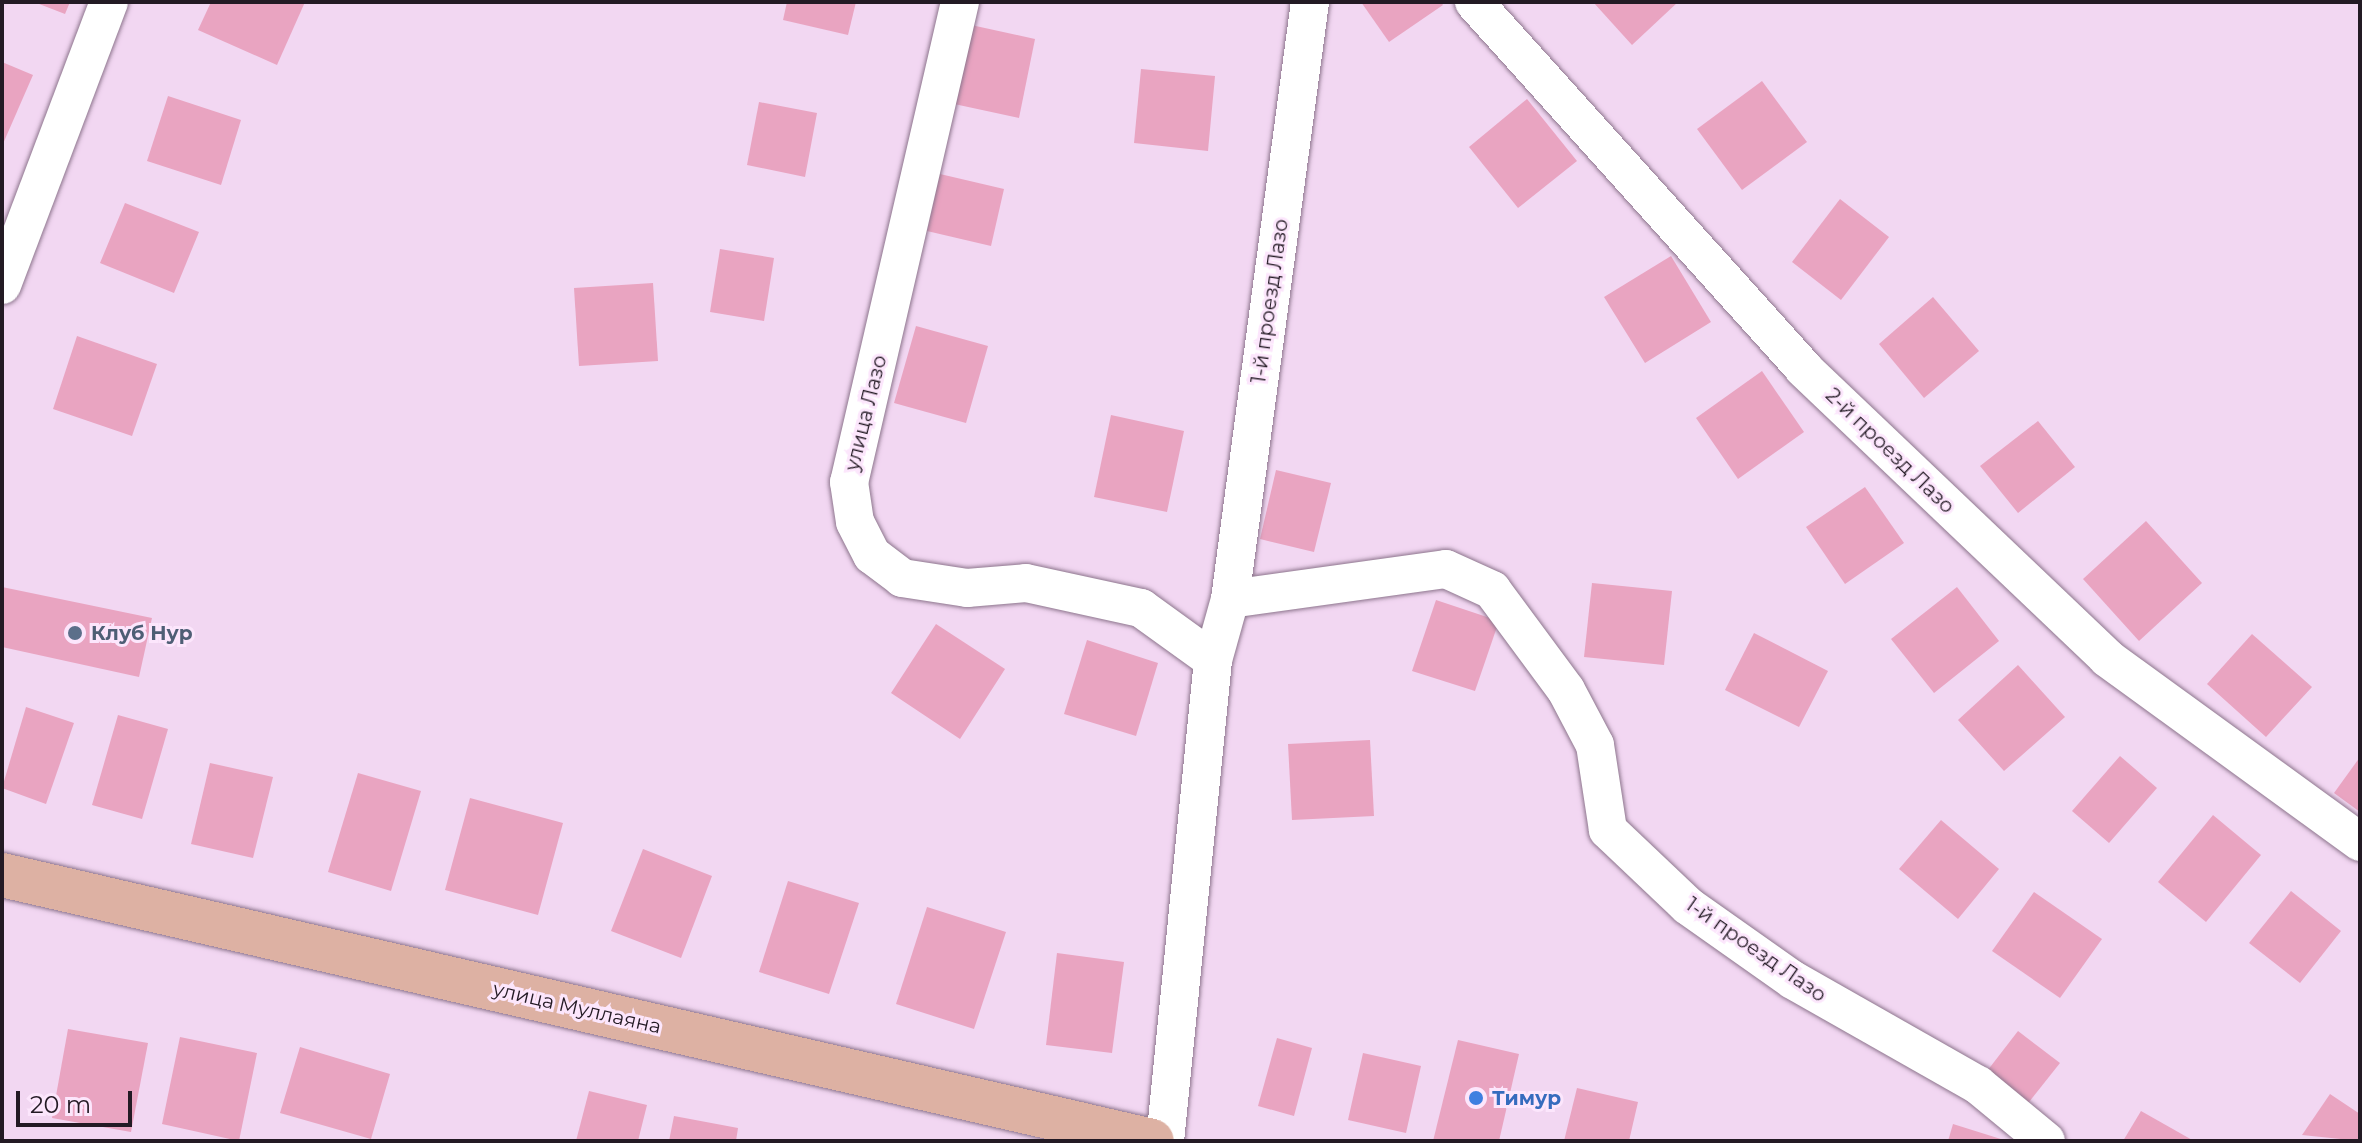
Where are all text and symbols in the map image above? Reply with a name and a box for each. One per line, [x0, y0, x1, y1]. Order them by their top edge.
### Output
street label: 1-й проезд Лазо [1247, 217, 1293, 385]
street label: улица Лазо [840, 353, 892, 473]
street label: 2-й проезд Лазо [1821, 383, 1959, 519]
place label: Клуб Нур [91, 621, 193, 645]
marker: Клуб Нур [66, 624, 84, 642]
street label: 1-й проезд Лазо [1681, 893, 1831, 1007]
street label: улица Муллаяна [491, 977, 663, 1039]
scale bar [20, 1075, 136, 1125]
place label: Тимур [1492, 1086, 1561, 1110]
marker: Тимур [1467, 1089, 1485, 1107]
text: 20 m [30, 1090, 91, 1119]

